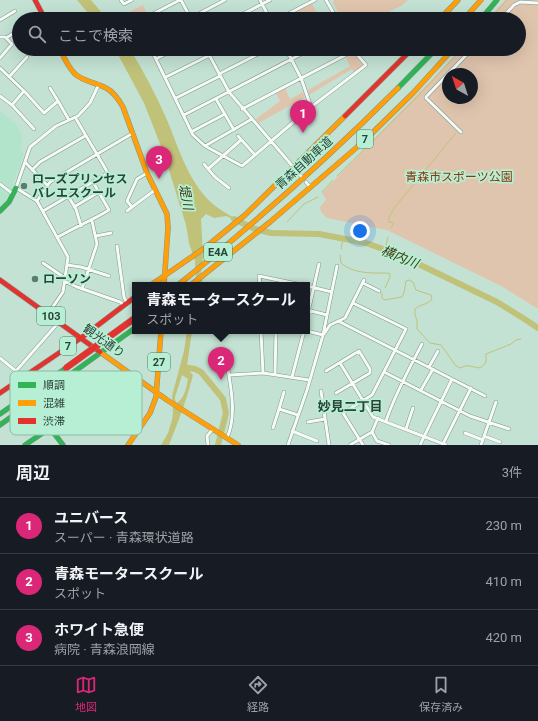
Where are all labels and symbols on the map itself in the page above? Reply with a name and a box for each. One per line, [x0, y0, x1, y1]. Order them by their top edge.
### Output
north arrow [442, 68, 478, 104]
pin: 1 [290, 100, 316, 133]
road number: 7 [357, 130, 373, 148]
street label: 青森自動車道 [273, 134, 335, 192]
pin: 3 [146, 146, 172, 179]
park label: 青森市スポーツ公園 [405, 170, 513, 184]
place label: ローズプリンセス バレエスクール [32, 172, 127, 200]
marker: ローズプリンセス バレエスクール [19, 181, 29, 191]
water label: 堤川 [176, 183, 196, 213]
your location [350, 221, 370, 241]
road number: E4A [204, 243, 232, 261]
water label: 横内川 [379, 243, 423, 272]
place label: ローソン [43, 272, 91, 286]
marker: ローソン [30, 274, 40, 284]
road number: 103 [37, 307, 65, 325]
street label: 観光通り [80, 321, 128, 361]
road number: 7 [60, 337, 76, 355]
pin: 2 [208, 347, 234, 380]
road number: 27 [148, 353, 170, 371]
legend [10, 371, 142, 435]
text: 順調 [43, 379, 65, 392]
text: 混雑 [43, 397, 65, 410]
district label: 妙見二丁目 [317, 399, 383, 414]
text: 渋滞 [43, 415, 65, 428]

